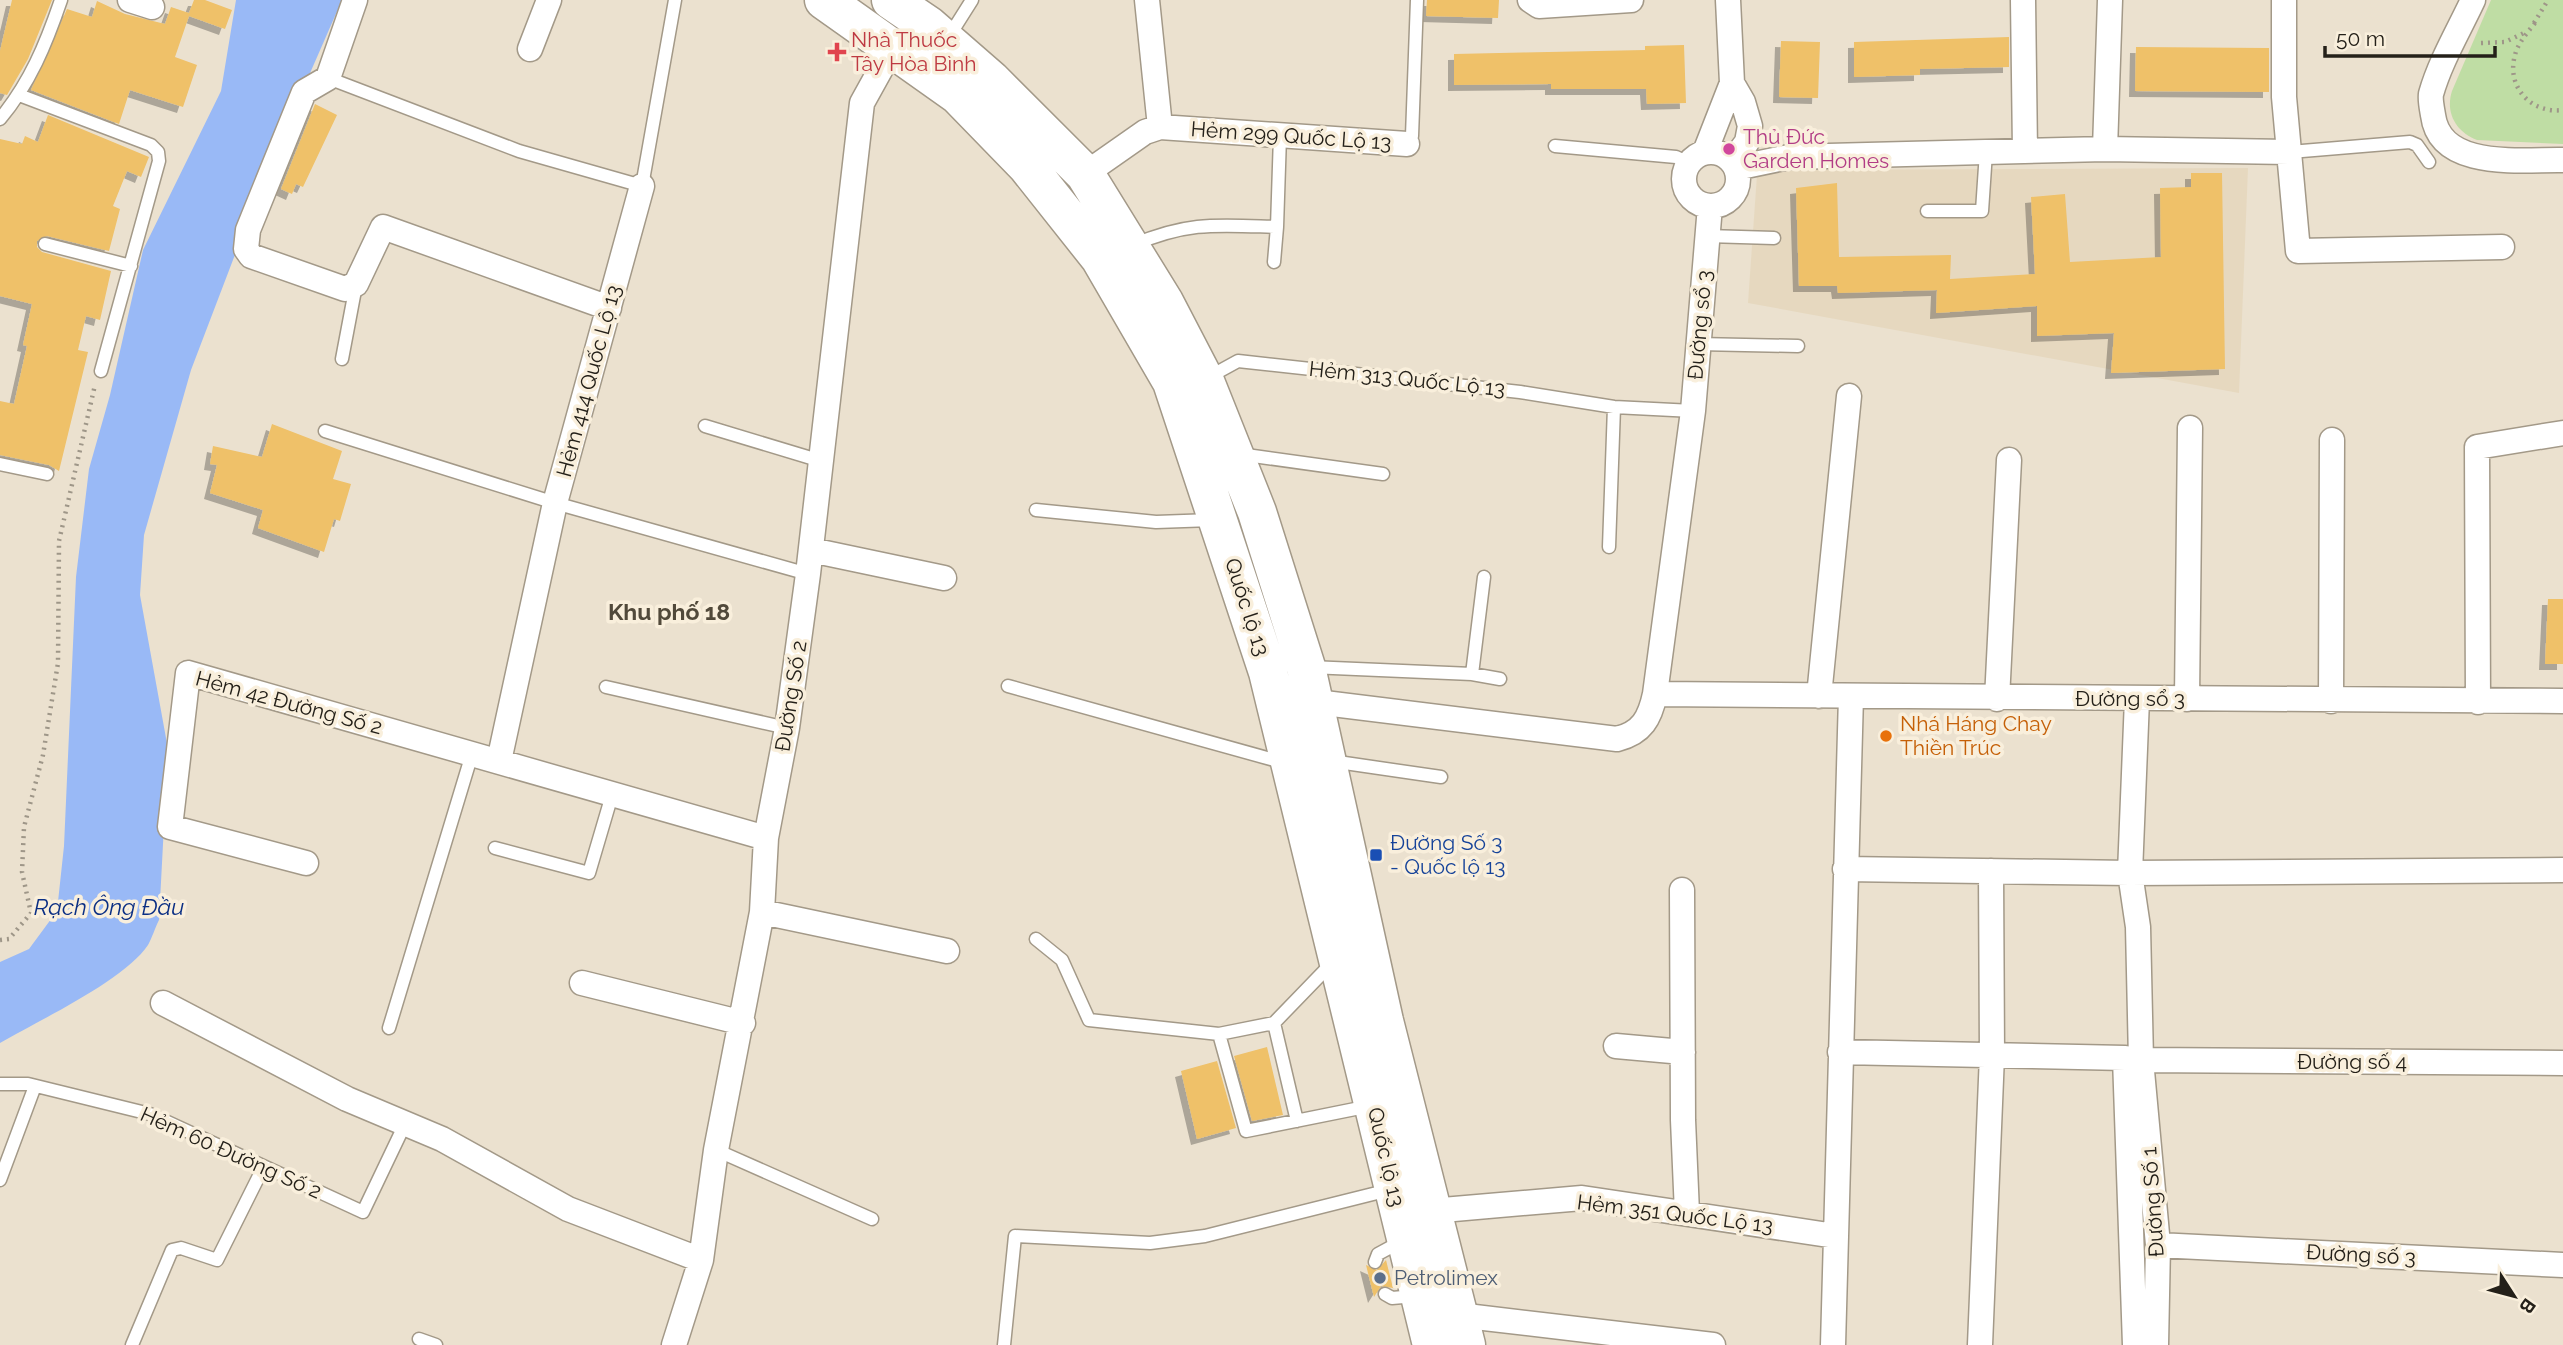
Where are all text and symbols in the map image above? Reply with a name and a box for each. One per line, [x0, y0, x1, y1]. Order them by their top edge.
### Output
scale bar [2325, 14, 2495, 58]
text: 50 m [2336, 26, 2385, 51]
place label: Nhà Thuốc Tây Hòa Bình [851, 27, 977, 76]
marker: Nhà Thuốc Tây Hòa Bình [829, 44, 845, 60]
street label: Hẻm 299 Quốc Lộ 13 [1190, 116, 1392, 155]
place label: Thủ Đức Garden Homes [1743, 124, 1889, 173]
marker: Thủ Đức Garden Homes [1721, 141, 1737, 157]
street label: Đường sổ 3 [1682, 269, 1717, 381]
street label: Hẻm 414 Quốc Lộ 13 [551, 282, 626, 480]
street label: Hẻm 313 Quốc Lộ 13 [1308, 356, 1506, 401]
street label: Quốc lộ 13 [1220, 555, 1275, 659]
district label: Khu phố 18 [608, 598, 730, 625]
street label: Đường Số 2 [769, 639, 812, 753]
street label: Hẻm 42 Đường Số 2 [193, 666, 385, 739]
street label: Đường sổ 3 [2075, 686, 2185, 711]
place label: Nhá Háng Chay Thiền Trúc [1900, 711, 2052, 760]
marker: Nhá Háng Chay Thiền Trúc [1878, 728, 1894, 744]
place label: Đường Số 3 - Quốc lộ 13 [1390, 830, 1506, 879]
marker: Đường Số 3 - Quốc lộ 13 [1368, 847, 1384, 863]
water label: Rạch Ông Đầu [34, 893, 184, 920]
street label: Đường số 4 [2297, 1049, 2407, 1074]
street label: Hẻm 60 Đường Số 2 [137, 1101, 326, 1204]
street label: Quốc lộ 13 [1363, 1105, 1410, 1209]
street label: Đường Số 1 [2136, 1146, 2169, 1258]
street label: Hẻm 351 Quốc Lộ 13 [1576, 1189, 1775, 1238]
street label: Đường số 3 [2305, 1239, 2417, 1270]
north arrow [2479, 1261, 2549, 1331]
place label: Petrolimex [1394, 1265, 1498, 1290]
marker: Petrolimex [1372, 1270, 1388, 1286]
text: B [2515, 1294, 2540, 1318]

